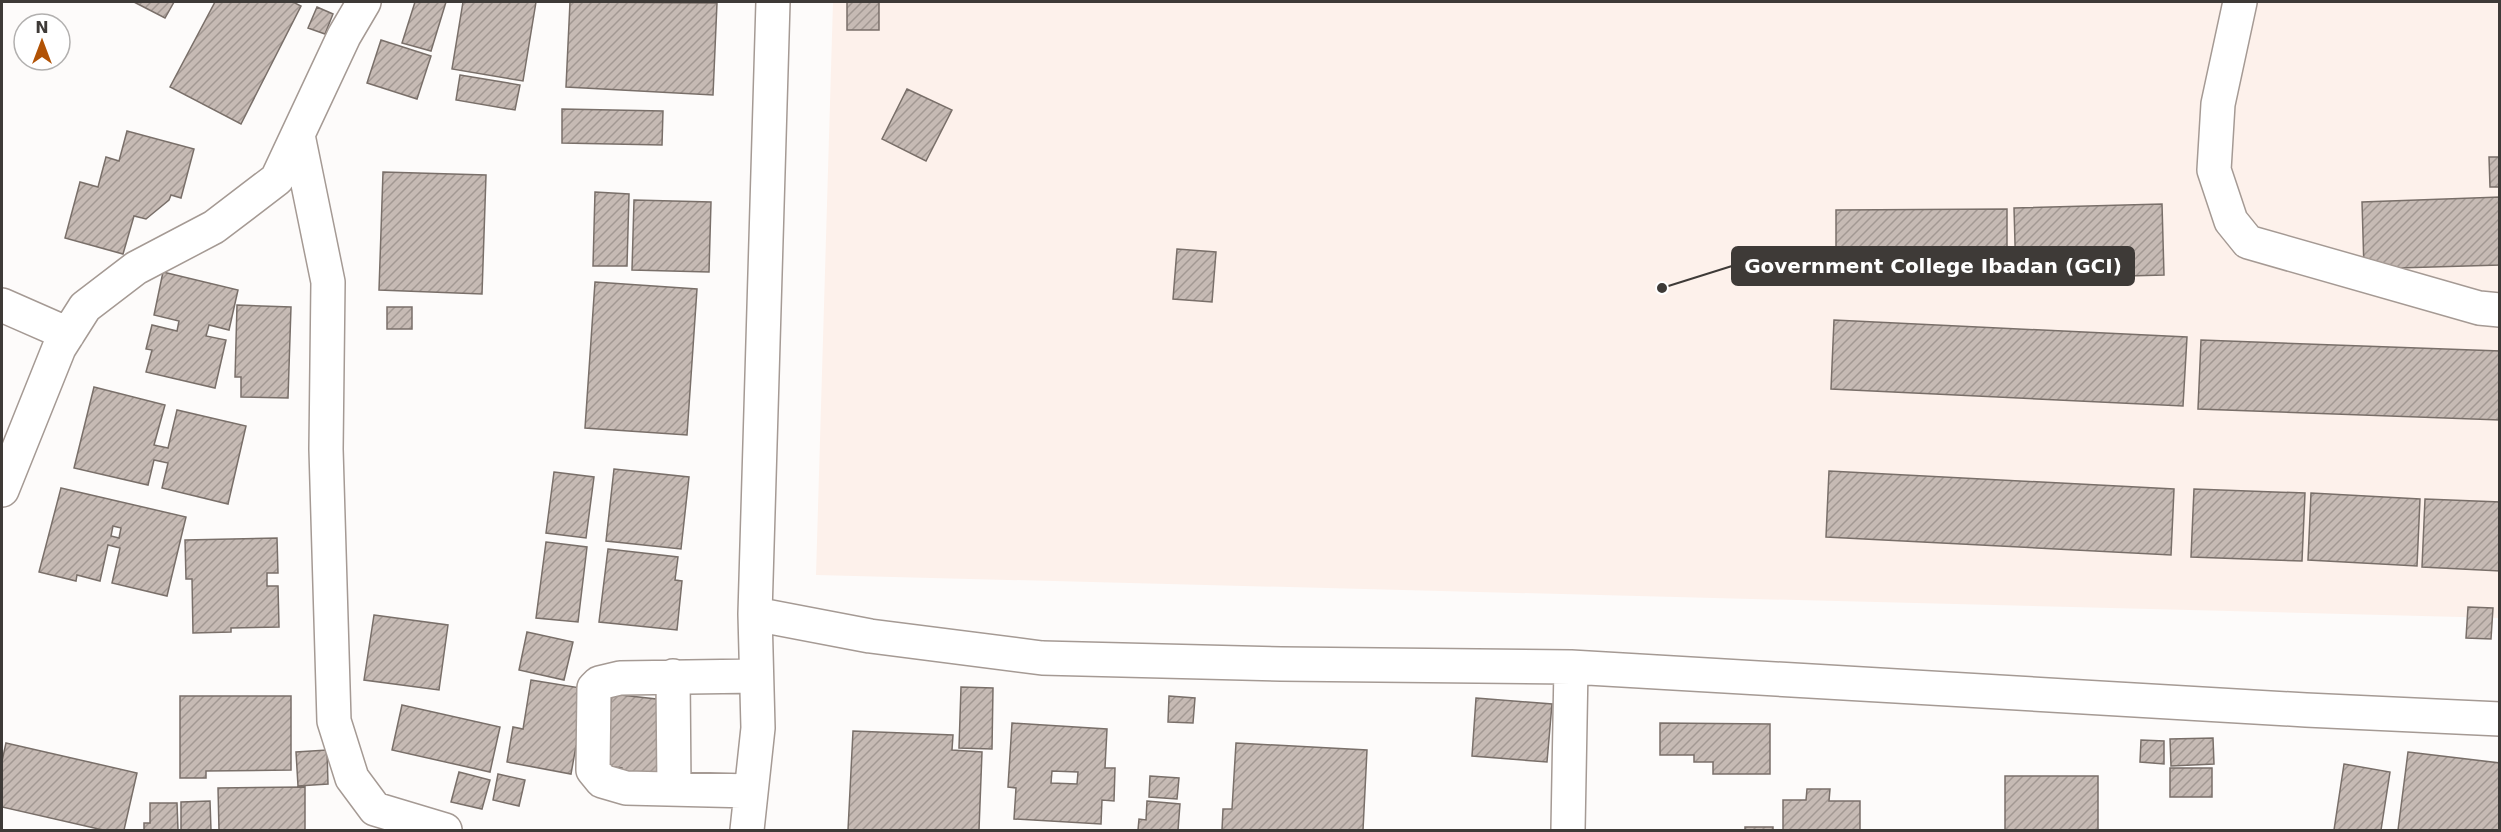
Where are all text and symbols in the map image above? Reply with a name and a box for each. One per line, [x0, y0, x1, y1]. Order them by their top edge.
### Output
north arrow [12, 12, 72, 72]
text: N [35, 18, 49, 37]
callout: Government College Ibadan (GCI) [1732, 247, 2134, 285]
text: Government College Ibadan (GCI) [1744, 254, 2122, 278]

